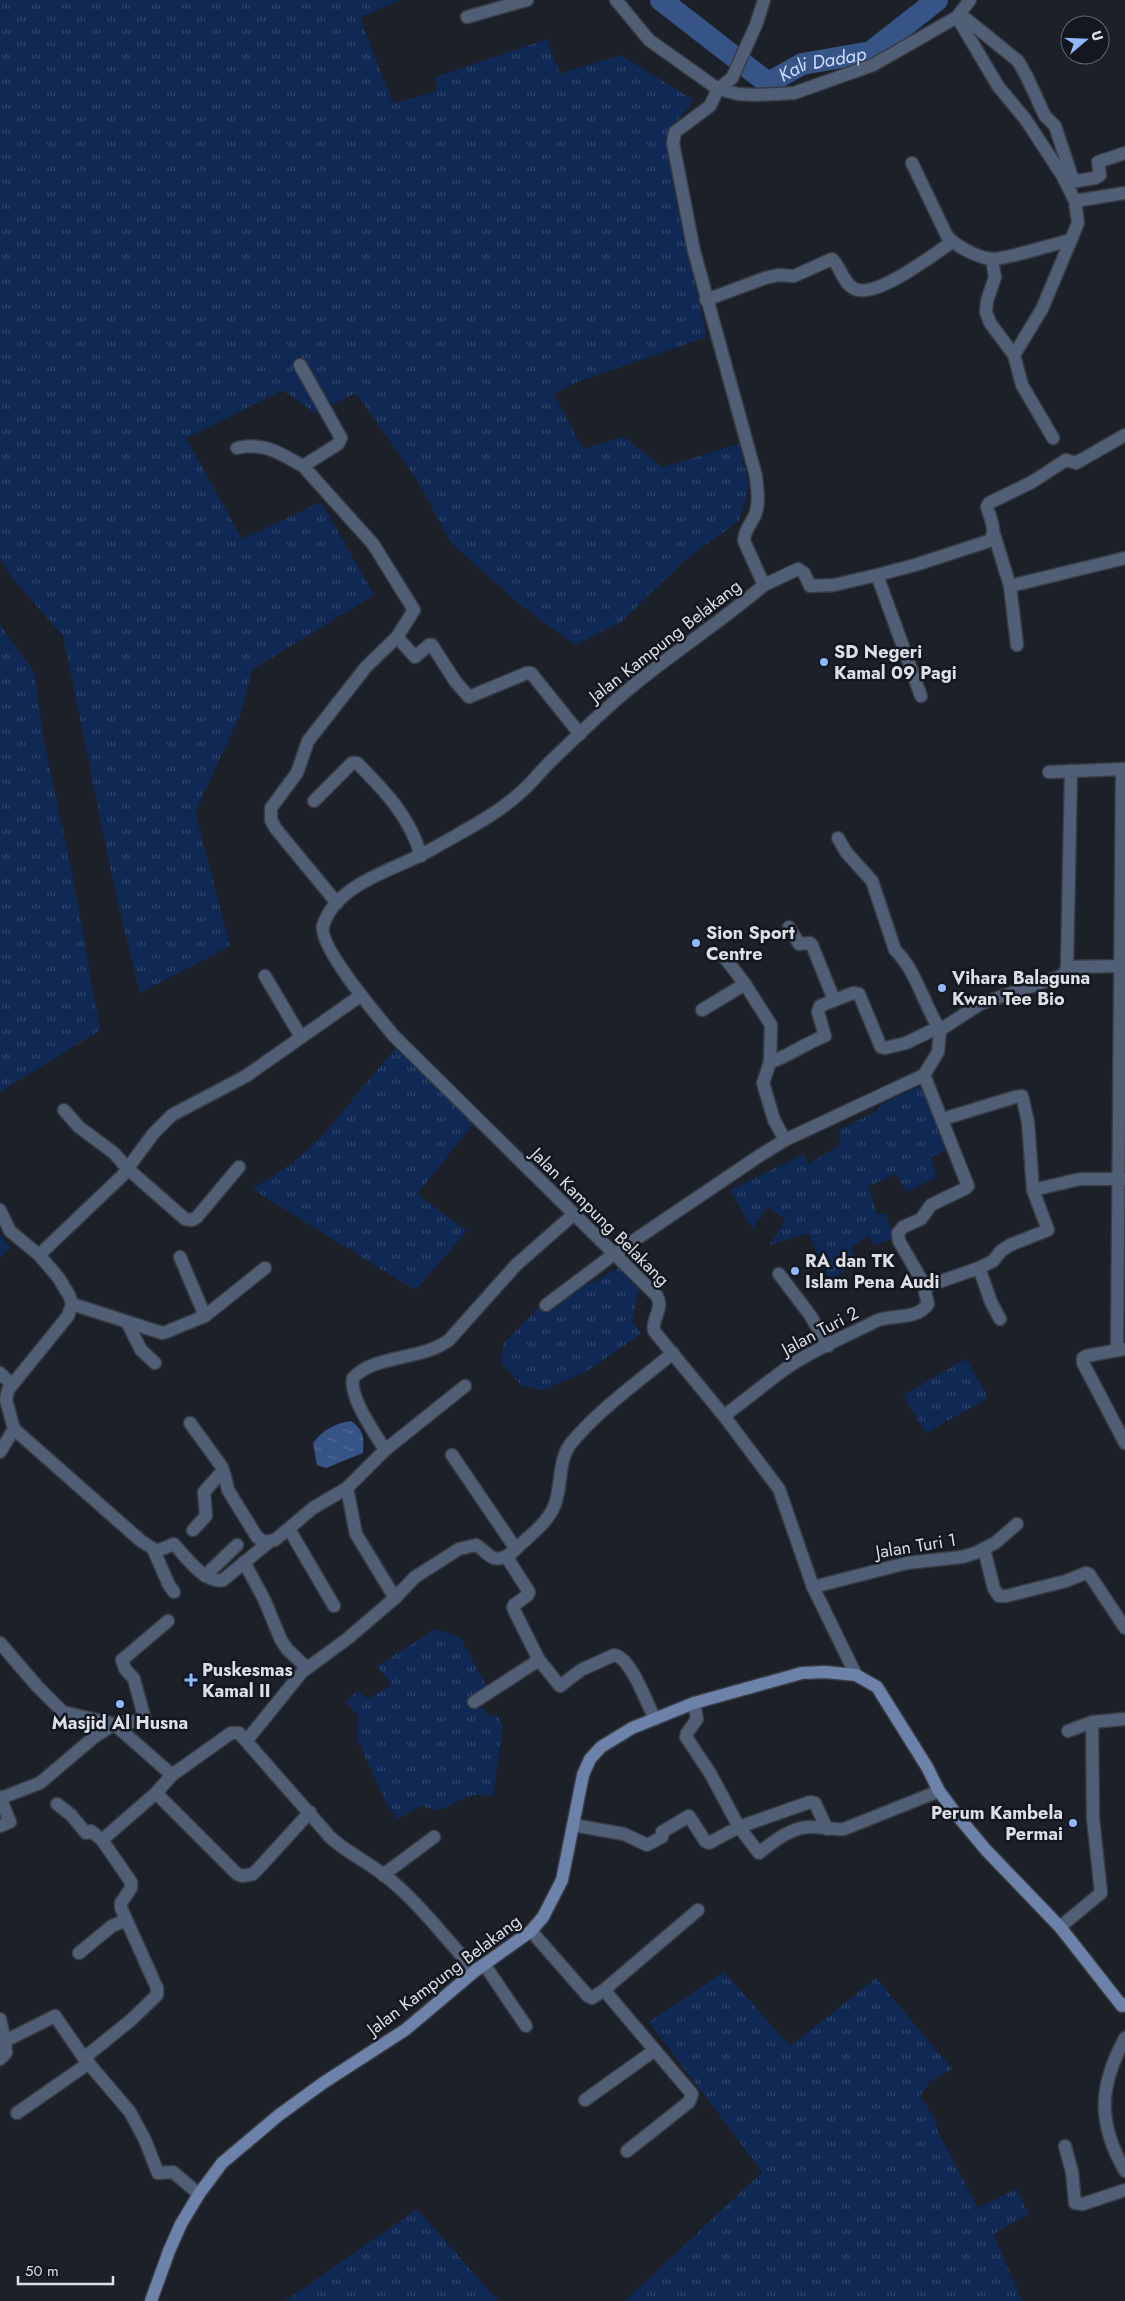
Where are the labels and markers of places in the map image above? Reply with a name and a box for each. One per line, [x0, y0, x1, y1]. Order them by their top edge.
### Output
place label: SD Negeri Kamal 09 Pagi [834, 639, 957, 686]
marker: SD Negeri Kamal 09 Pagi [818, 656, 830, 668]
place label: Sion Sport Centre [706, 920, 795, 967]
marker: Sion Sport Centre [690, 937, 702, 949]
place label: Vihara Balaguna Kwan Tee Bio [951, 965, 1090, 1012]
marker: Vihara Balaguna Kwan Tee Bio [936, 982, 948, 994]
place label: RA dan TK Islam Pena Audi [805, 1248, 939, 1295]
marker: RA dan TK Islam Pena Audi [789, 1265, 801, 1277]
place label: Puskesmas Kamal II [202, 1657, 293, 1704]
marker: Puskesmas Kamal II [184, 1673, 198, 1687]
marker: Masjid Al Husna [114, 1698, 126, 1710]
place label: Masjid Al Husna [52, 1710, 188, 1736]
place label: Perum Kambela Permai [931, 1800, 1063, 1847]
marker: Perum Kambela Permai [1067, 1817, 1079, 1829]

